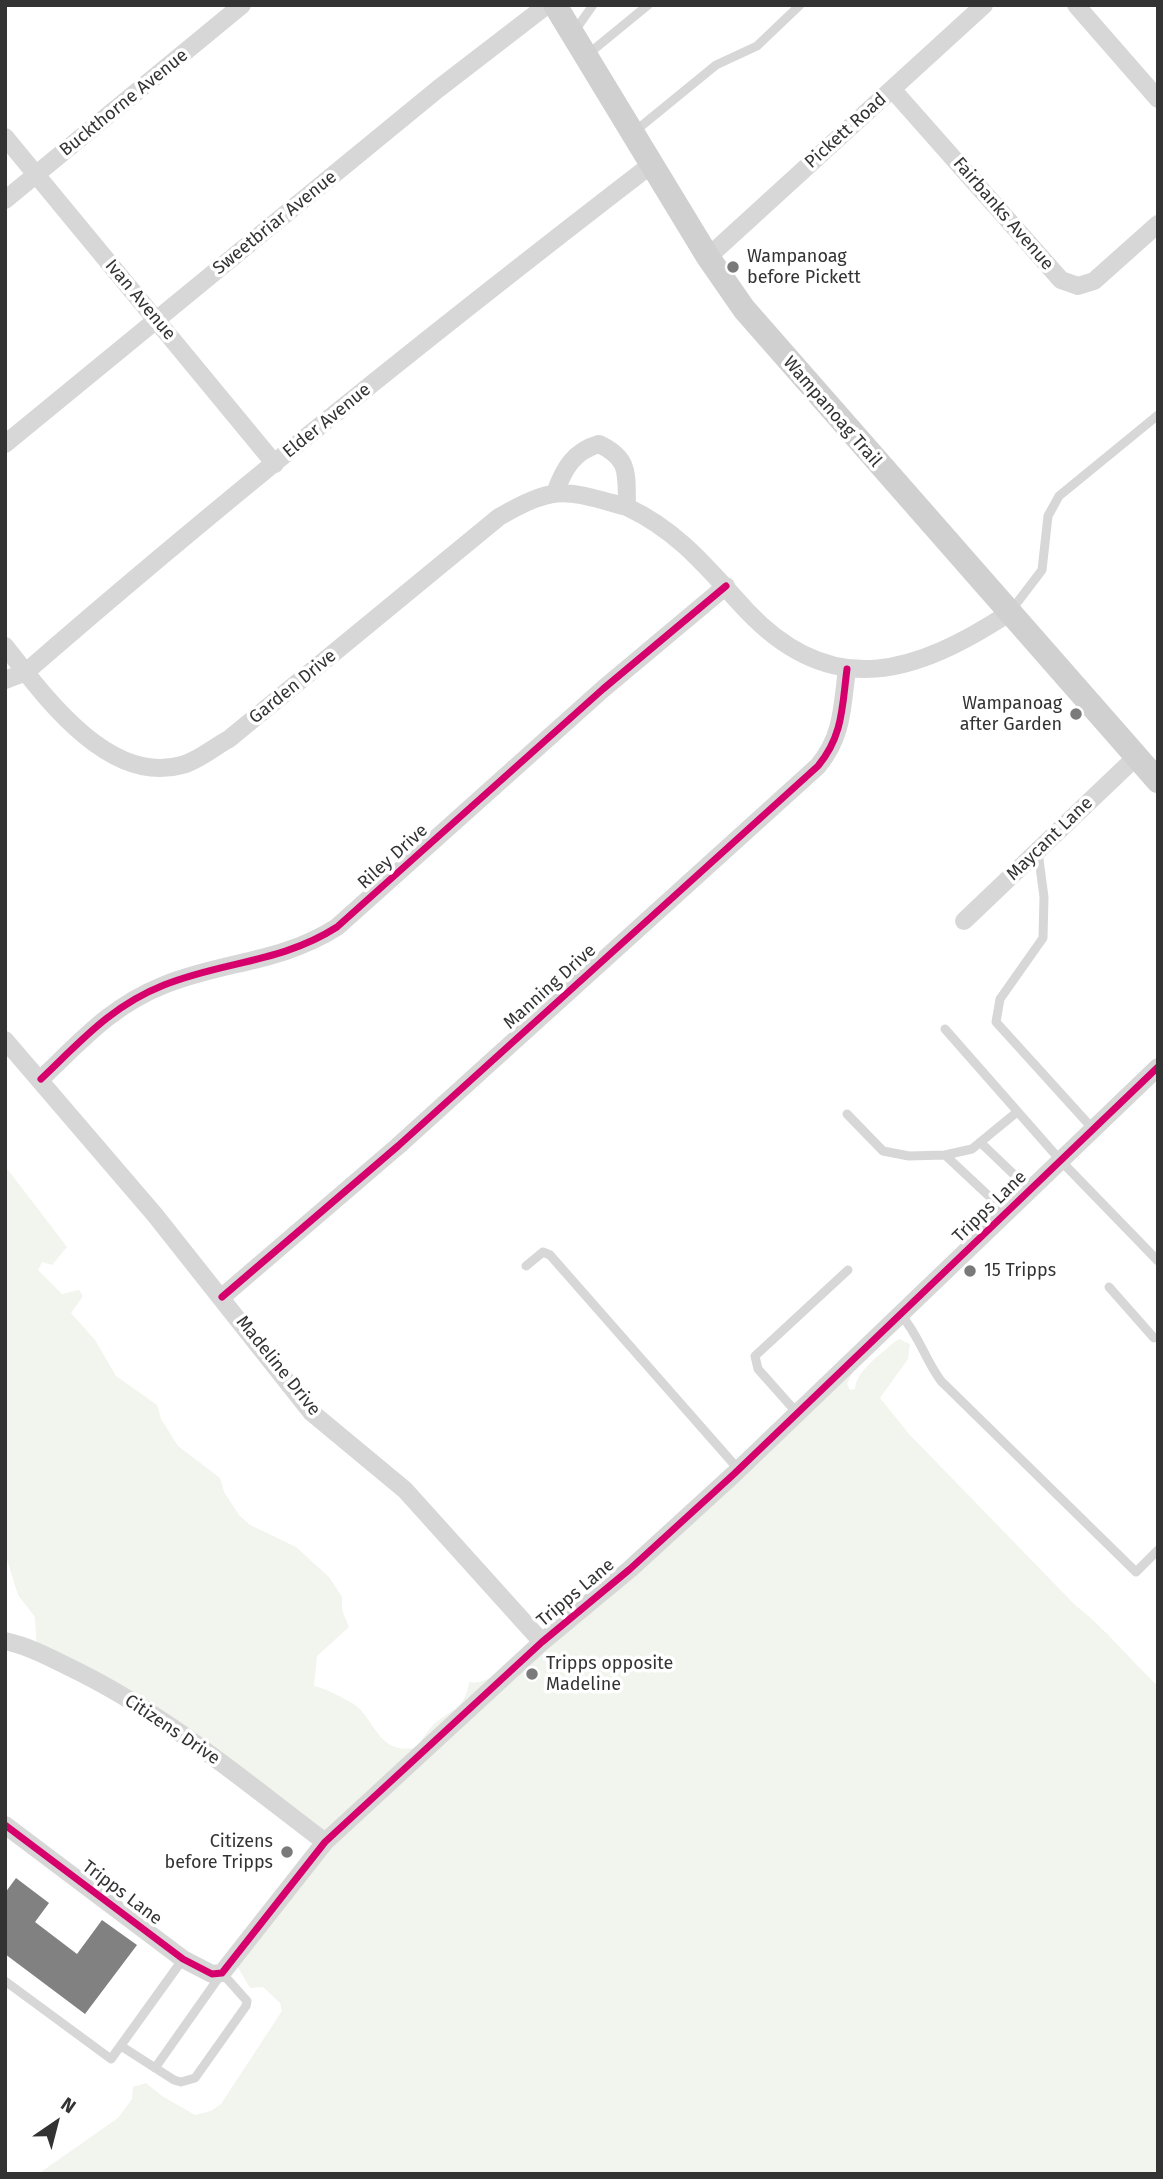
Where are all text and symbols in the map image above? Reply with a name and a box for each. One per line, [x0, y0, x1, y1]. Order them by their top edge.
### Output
street label: Buckthorne Avenue [56, 45, 192, 161]
street label: Pickett Road [801, 89, 891, 173]
street label: Fairbanks Avenue [948, 153, 1058, 275]
street label: Sweetbriar Avenue [209, 167, 341, 279]
place label: Wampanoag before Pickett [747, 246, 861, 288]
street label: Ivan Avenue [100, 255, 180, 345]
marker: Wampanoag before Pickett [725, 259, 741, 275]
street label: Wampanoag Trail [778, 352, 886, 472]
street label: Elder Avenue [279, 379, 375, 463]
street label: Garden Drive [245, 645, 341, 729]
place label: Wampanoag after Garden [960, 693, 1062, 736]
marker: Wampanoag after Garden [1068, 706, 1084, 722]
street label: Maycant Lane [1002, 793, 1098, 885]
street label: Riley Drive [354, 820, 432, 894]
street label: Manning Drive [499, 940, 601, 1034]
street label: Tripps Lane [949, 1166, 1031, 1248]
place label: 15 Tripps [984, 1260, 1056, 1282]
marker: 15 Tripps [962, 1263, 978, 1279]
street label: Madeline Drive [231, 1312, 325, 1420]
street label: Tripps Lane [533, 1554, 619, 1632]
place label: Tripps opposite Madeline [546, 1653, 673, 1696]
marker: Tripps opposite Madeline [524, 1666, 540, 1682]
street label: Citizens Drive [120, 1690, 224, 1770]
place label: Citizens before Tripps [165, 1831, 273, 1874]
marker: Citizens before Tripps [279, 1844, 295, 1860]
street label: Tripps Lane [78, 1856, 166, 1930]
north arrow [21, 2088, 91, 2158]
text: N [57, 2092, 80, 2118]

